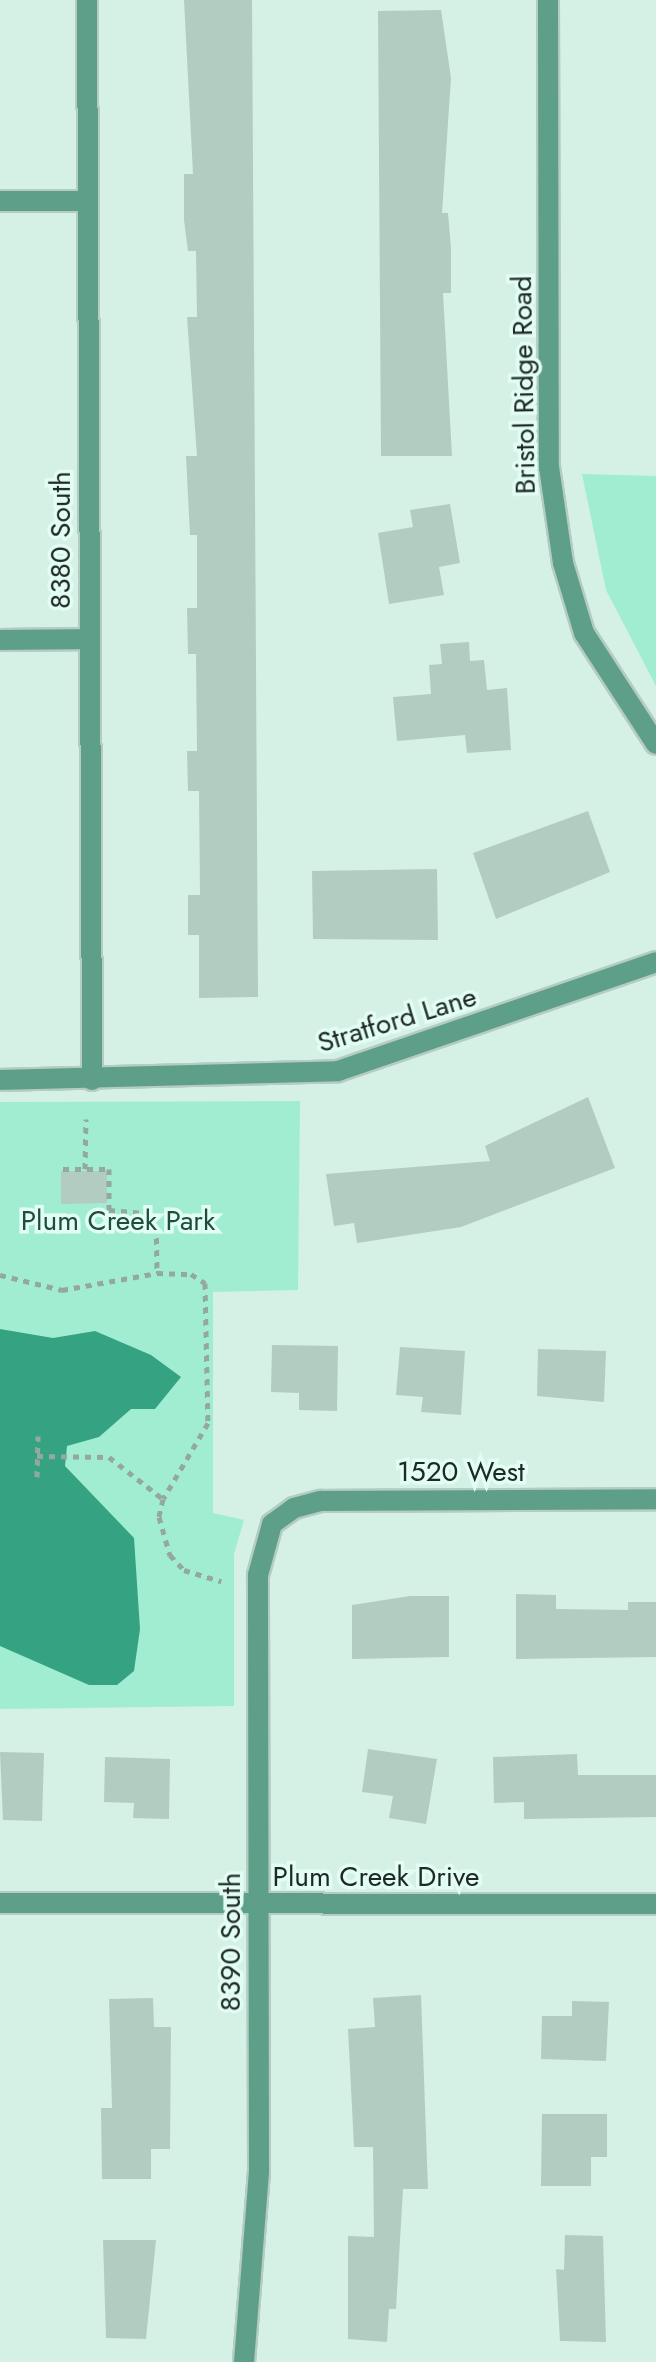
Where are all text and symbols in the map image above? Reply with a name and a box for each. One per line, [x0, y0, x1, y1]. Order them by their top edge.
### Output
street label: Bristol Ridge Road [505, 275, 543, 495]
street label: 8380 South [44, 471, 78, 609]
street label: Stratford Lane [314, 980, 480, 1060]
park label: Plum Creek Park [21, 1204, 215, 1238]
street label: 1520 West [397, 1455, 525, 1489]
street label: Plum Creek Drive [273, 1860, 479, 1894]
street label: 8390 South [214, 1873, 248, 2011]

